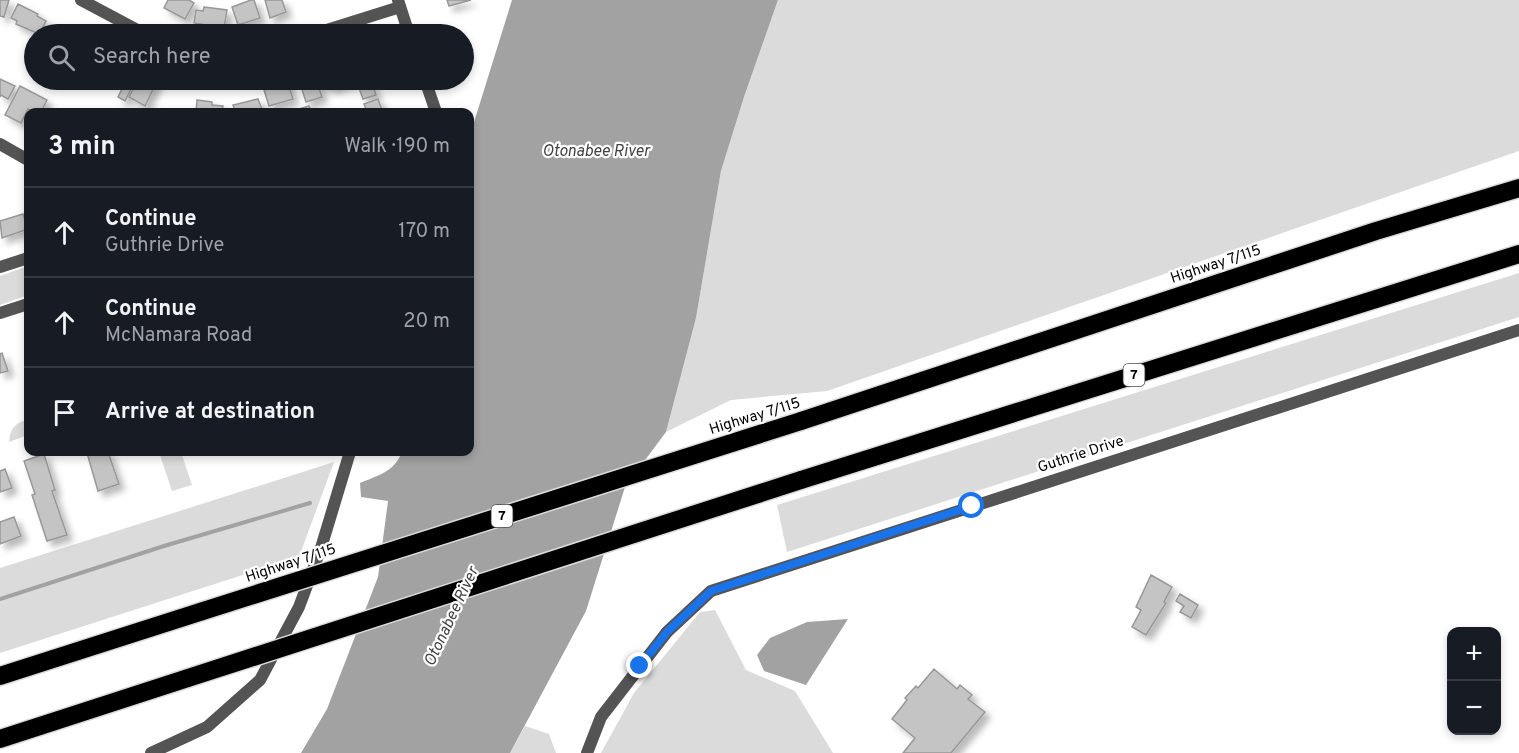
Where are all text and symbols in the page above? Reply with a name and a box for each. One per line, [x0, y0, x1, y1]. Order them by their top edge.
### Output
search box [24, 24, 474, 90]
icon: search [45, 41, 78, 74]
text: Search here [93, 44, 211, 71]
text: 3 min [48, 131, 116, 164]
text: Walk · 190 m [344, 134, 450, 160]
water label: Otonabee River [542, 142, 652, 162]
text: Continue [105, 206, 196, 233]
icon: ahead [48, 216, 81, 249]
text: 170 m [398, 219, 450, 245]
text: Guthrie Drive [105, 233, 224, 259]
street label: Highway 7/115 [1168, 241, 1264, 289]
text: Continue [105, 296, 196, 323]
icon: ahead [48, 306, 81, 339]
text: 20 m [403, 309, 450, 335]
text: McNamara Road [105, 323, 252, 349]
road number: 7 [1124, 364, 1144, 386]
street label: Highway 7/115 [707, 394, 803, 440]
icon: arrive [48, 396, 81, 429]
text: Arrive at destination [105, 399, 315, 426]
street label: Guthrie Drive [1036, 432, 1126, 478]
route start [958, 492, 984, 518]
road number: 7 [492, 505, 512, 527]
street label: Highway 7/115 [243, 540, 339, 588]
water label: Otonabee River [420, 562, 485, 670]
map controls [1447, 627, 1501, 735]
button: + [1447, 627, 1501, 681]
route end [626, 652, 652, 678]
button: − [1447, 681, 1501, 735]

